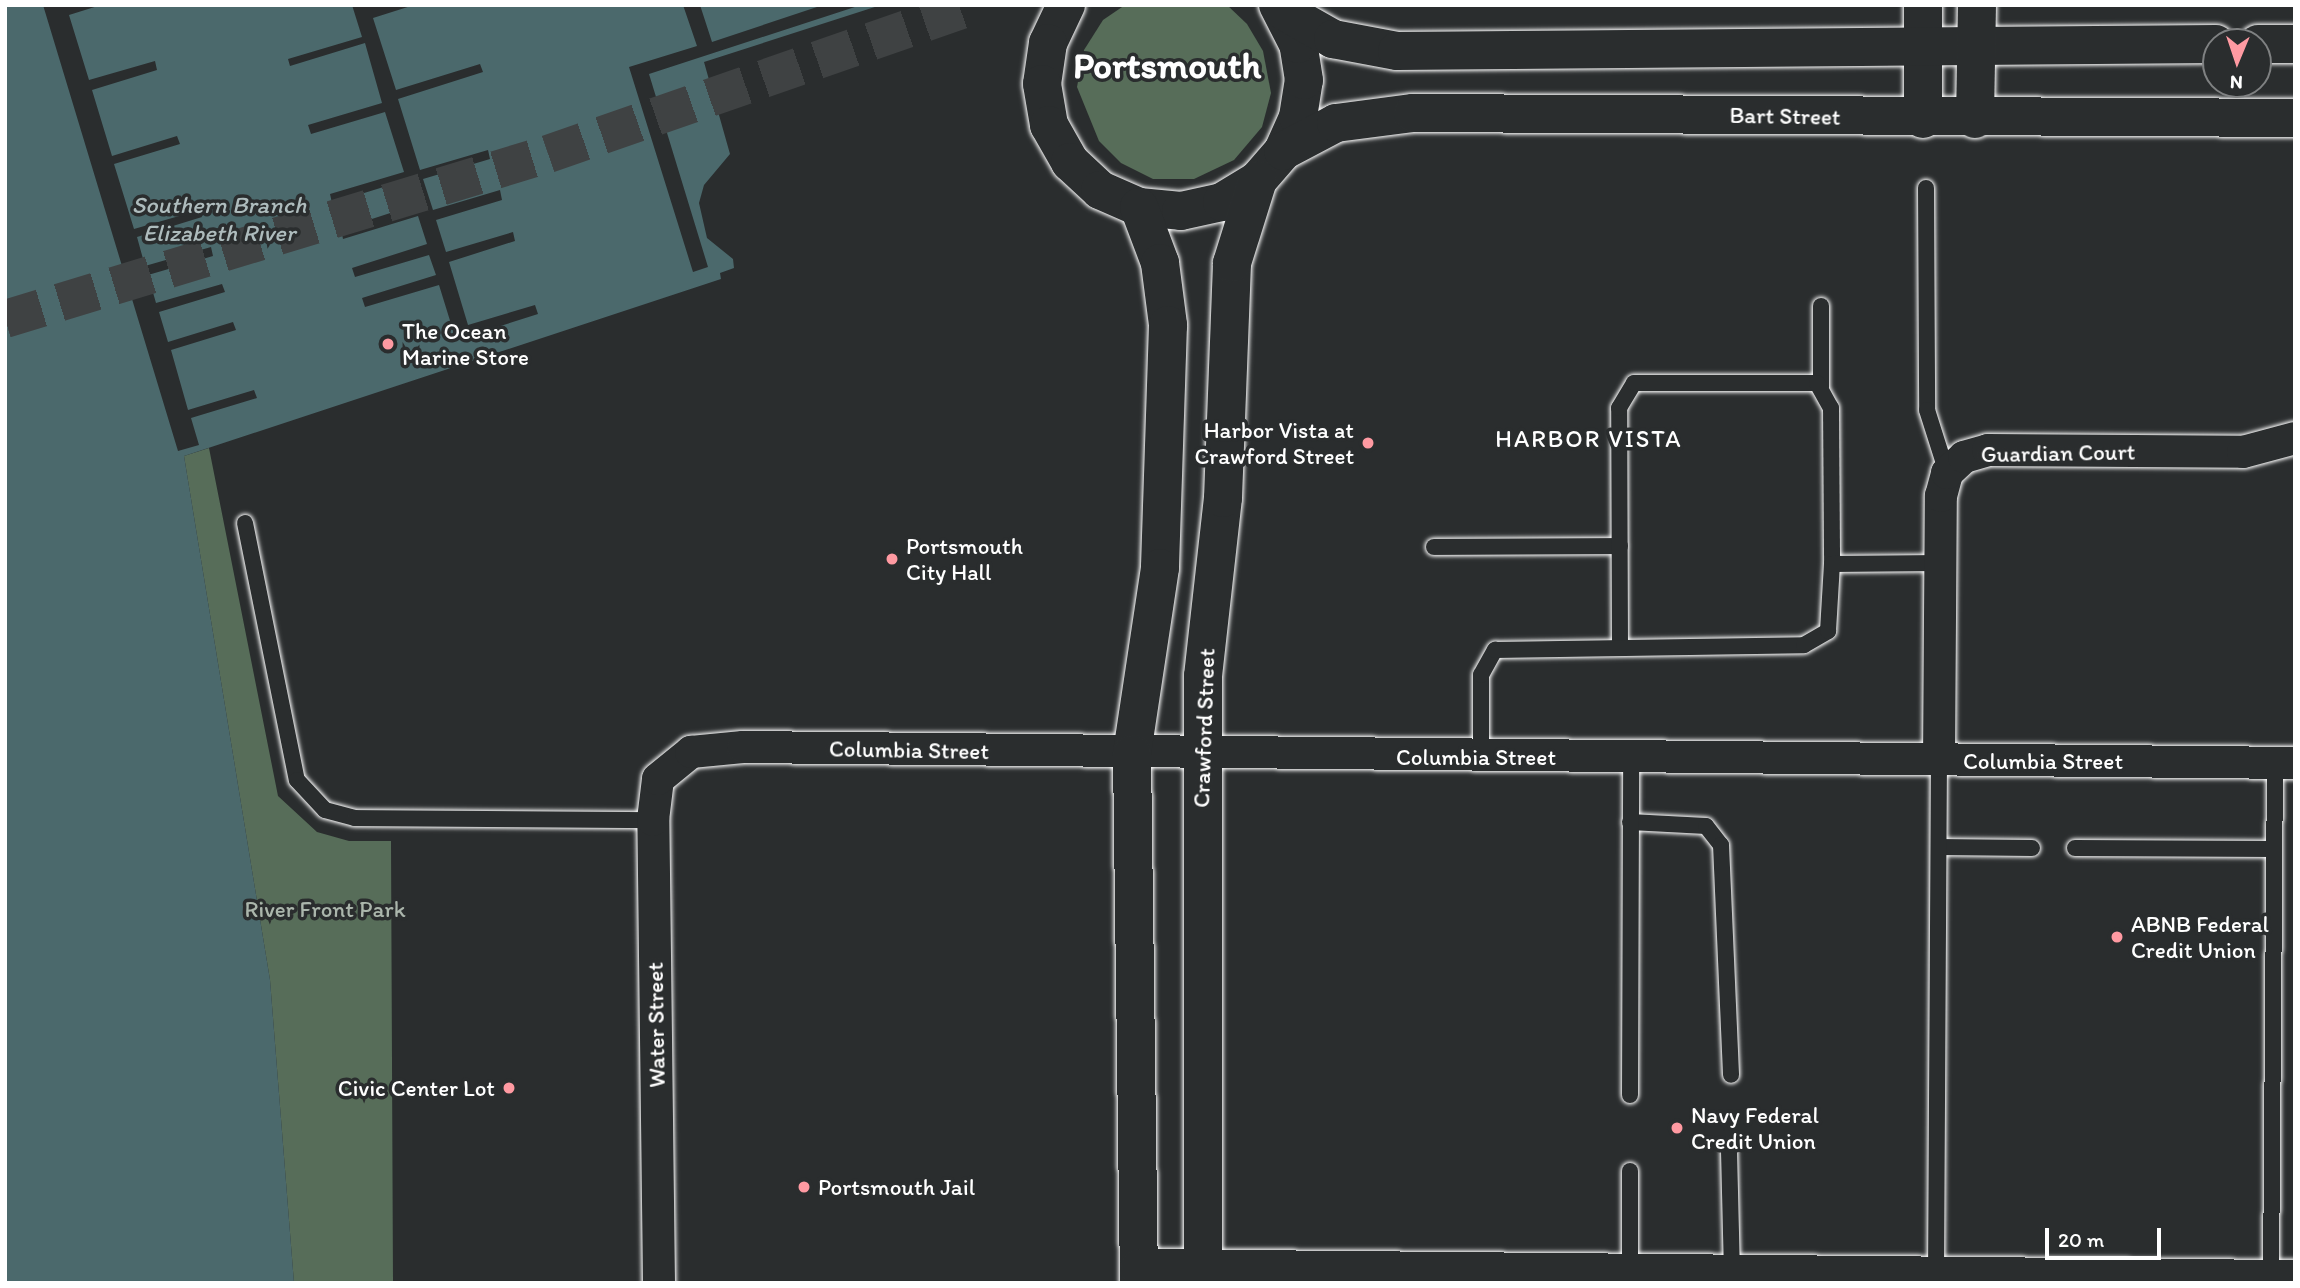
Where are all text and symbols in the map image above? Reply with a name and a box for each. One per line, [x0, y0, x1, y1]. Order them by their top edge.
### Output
north arrow [2202, 28, 2272, 98]
district label: Portsmouth [1073, 43, 1261, 87]
text: N [2230, 71, 2243, 94]
street label: Bart Street [1729, 101, 1841, 131]
water label: Southern Branch Elizabeth River [132, 191, 306, 247]
place label: The Ocean Marine Store [402, 317, 529, 371]
marker: The Ocean Marine Store [380, 336, 396, 352]
place label: Harbor Vista at Crawford Street [1195, 416, 1354, 470]
district label: HARBOR VISTA [1496, 425, 1682, 453]
marker: Harbor Vista at Crawford Street [1360, 435, 1376, 451]
street label: Guardian Court [1981, 438, 2135, 468]
place label: Portsmouth City Hall [906, 532, 1023, 586]
marker: Portsmouth City Hall [884, 551, 900, 567]
street label: Crawford Street [1187, 648, 1221, 808]
street label: Columbia Street [829, 735, 989, 765]
street label: Columbia Street [1396, 743, 1556, 771]
street label: Columbia Street [1963, 747, 2123, 775]
park label: River Front Park [245, 895, 405, 923]
place label: ABNB Federal Credit Union [2131, 910, 2269, 964]
marker: ABNB Federal Credit Union [2109, 929, 2125, 945]
street label: Water Street [641, 962, 671, 1088]
place label: Civic Center Lot [338, 1074, 495, 1102]
marker: Civic Center Lot [501, 1080, 517, 1096]
place label: Navy Federal Credit Union [1691, 1101, 1818, 1155]
marker: Navy Federal Credit Union [1669, 1120, 1685, 1136]
place label: Portsmouth Jail [818, 1173, 975, 1201]
marker: Portsmouth Jail [796, 1179, 812, 1195]
scale bar [2048, 1214, 2164, 1258]
text: 20 m [2058, 1227, 2104, 1252]

